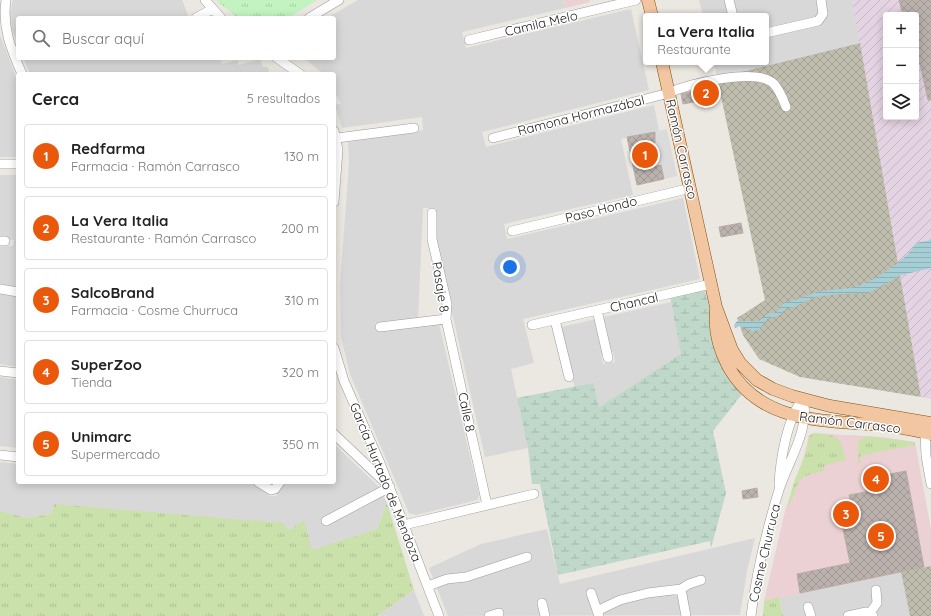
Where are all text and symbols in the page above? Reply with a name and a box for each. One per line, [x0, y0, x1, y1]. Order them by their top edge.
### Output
street label: Camila Melo [503, 7, 579, 39]
map controls [883, 12, 919, 120]
button: + [883, 12, 919, 48]
popup [643, 13, 769, 65]
search box [16, 16, 336, 60]
text: La Vera Italia [657, 22, 755, 41]
icon: search [30, 27, 52, 49]
text: Buscar aquí [62, 29, 144, 48]
text: Restaurante [657, 41, 731, 57]
button: − [883, 48, 919, 84]
pin: 2 [693, 78, 719, 108]
button: layers [883, 84, 919, 120]
text: Cerca [32, 88, 79, 109]
text: 5 resultados [247, 90, 320, 106]
street label: Ramona Hormazábal [516, 92, 646, 138]
street label: Ramón Carrasco [663, 97, 701, 201]
text: Redfarma [71, 139, 145, 158]
pin: 1 [632, 140, 658, 170]
text: 1 [43, 148, 49, 164]
text: 130 m [284, 148, 319, 164]
text: Farmacia · Ramón Carrasco [71, 158, 240, 174]
street label: Paso Hondo [563, 192, 639, 226]
text: La Vera Italia [71, 211, 168, 230]
text: 2 [42, 220, 50, 236]
text: 200 m [281, 220, 319, 236]
text: Restaurante · Ramón Carrasco [71, 230, 256, 246]
your location [500, 257, 520, 277]
street label: Pasaje 8 [429, 261, 453, 313]
text: SalcoBrand [71, 283, 154, 302]
street label: Chancal [608, 289, 660, 315]
text: 3 [43, 292, 49, 308]
text: 310 m [284, 292, 319, 308]
text: Farmacia · Cosme Churruca [71, 302, 238, 318]
text: SuperZoo [71, 355, 142, 374]
text: 4 [42, 364, 50, 380]
text: 320 m [282, 364, 319, 380]
text: Tienda [71, 374, 112, 390]
street label: Calle 8 [455, 391, 479, 433]
street label: García Hurtado de Mendoza [347, 400, 425, 564]
street label: Ramón Carrasco [798, 408, 902, 436]
text: Unimarc [71, 427, 131, 446]
text: 5 [42, 436, 50, 452]
text: 350 m [282, 436, 319, 452]
text: Supermercado [71, 446, 160, 462]
pin: 4 [863, 464, 889, 494]
pin: 3 [833, 499, 859, 529]
street label: Cosme Churruca [745, 502, 783, 604]
pin: 5 [868, 521, 894, 551]

